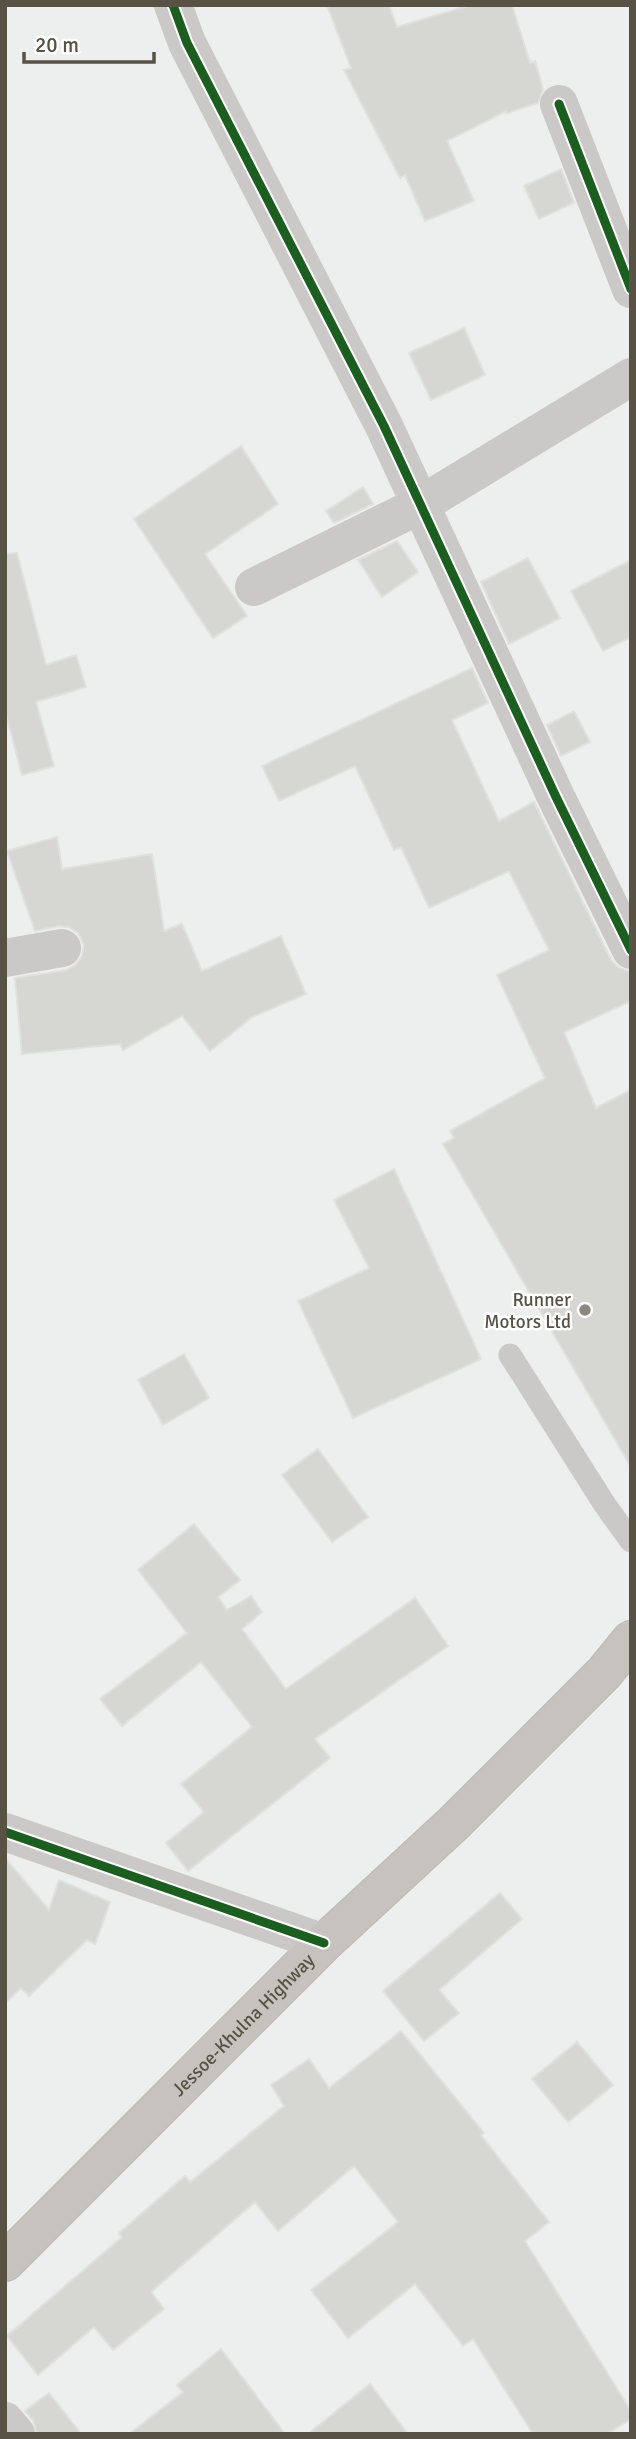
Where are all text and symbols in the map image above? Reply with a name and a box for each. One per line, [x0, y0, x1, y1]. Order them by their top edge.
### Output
scale bar [24, 21, 154, 65]
text: 20 m [35, 32, 79, 58]
place label: Runner Motors Ltd [484, 1288, 571, 1334]
marker: Runner Motors Ltd [577, 1302, 593, 1318]
street label: Jessoe-Khulna Highway [167, 1948, 320, 2102]

